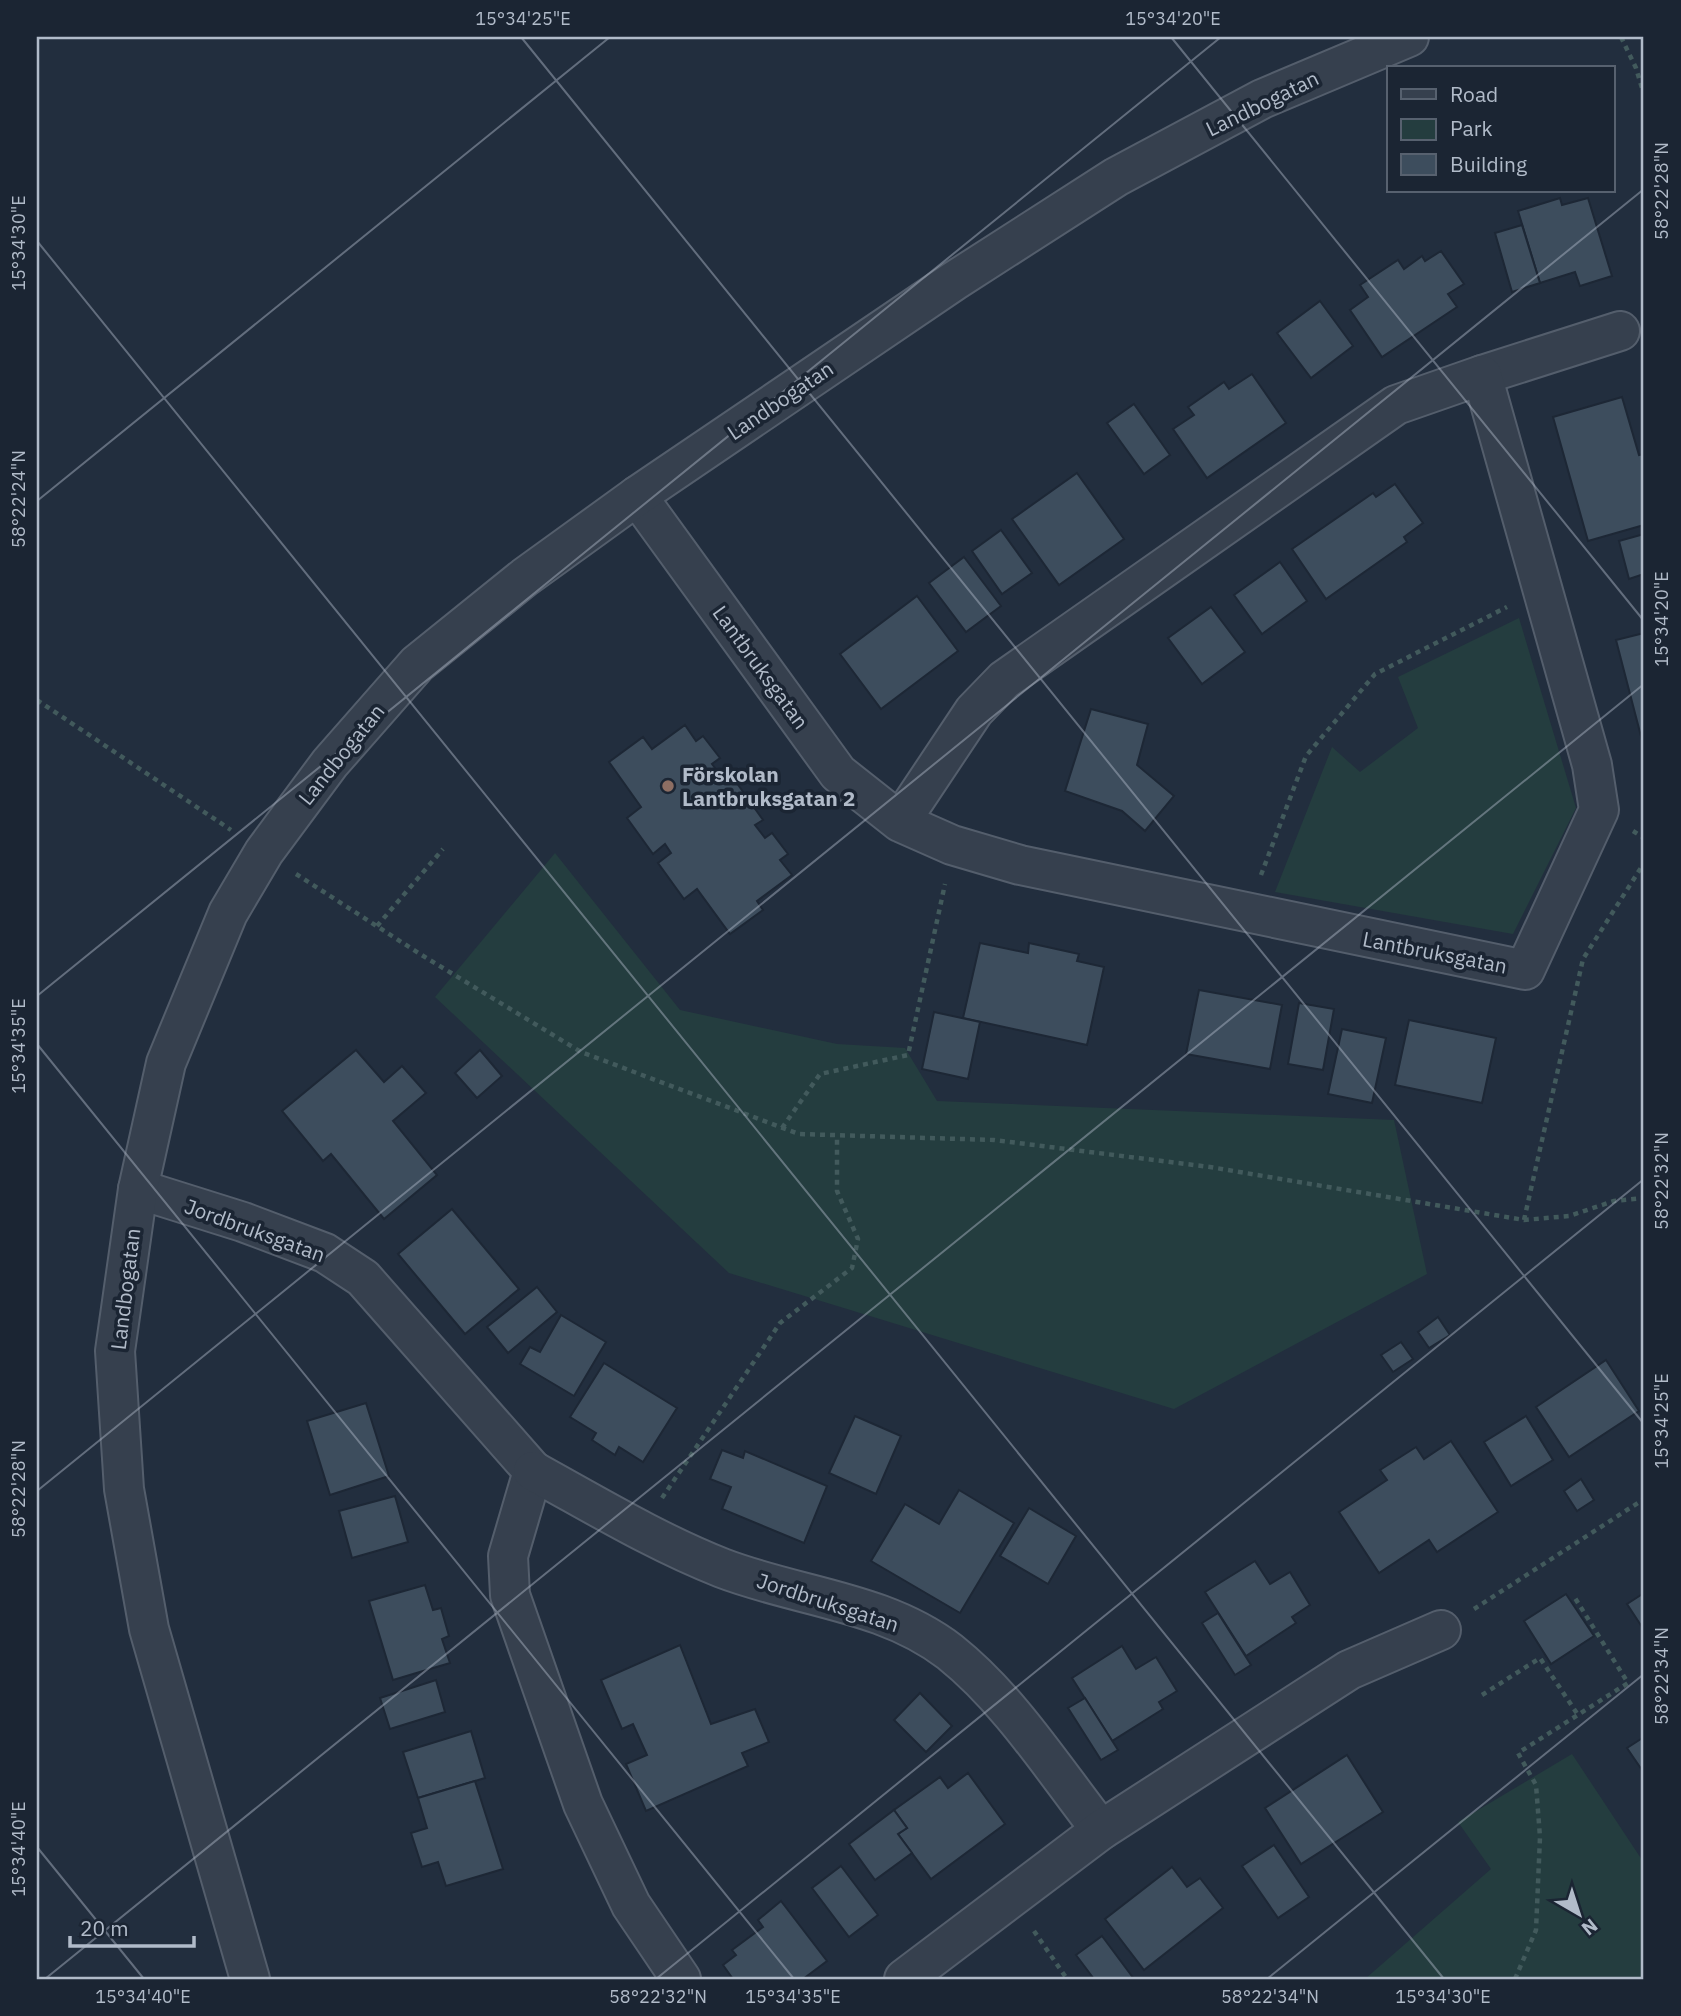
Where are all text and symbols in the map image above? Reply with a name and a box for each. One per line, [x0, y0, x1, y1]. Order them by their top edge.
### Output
text: 15°34'25"E [475, 7, 571, 30]
text: 15°34'20"E [1125, 7, 1221, 30]
street label: Landbogatan [1201, 64, 1323, 142]
legend [1387, 66, 1614, 192]
text: Road [1450, 80, 1498, 108]
text: Park [1450, 114, 1493, 142]
text: 58°22'28"N [1650, 142, 1673, 240]
text: Building [1450, 150, 1527, 178]
text: 15°34'30"E [7, 195, 30, 291]
street label: Landbogatan [721, 354, 839, 446]
text: 58°22'24"N [7, 450, 30, 548]
text: 15°34'20"E [1650, 571, 1673, 667]
street label: Lantbruksgatan [707, 600, 815, 734]
street label: Landbogatan [292, 698, 390, 810]
place label: Förskolan Lantbruksgatan 2 [682, 760, 855, 812]
marker: Förskolan Lantbruksgatan 2 [660, 778, 676, 794]
street label: Lantbruksgatan [1360, 924, 1510, 980]
text: 15°34'35"E [7, 998, 30, 1094]
text: 58°22'32"N [1650, 1132, 1673, 1230]
street label: Jordbruksgatan [181, 1192, 329, 1268]
street label: Landbogatan [104, 1226, 146, 1352]
text: 15°34'25"E [1650, 1373, 1673, 1469]
text: 58°22'28"N [7, 1440, 30, 1538]
street label: Jordbruksgatan [753, 1566, 903, 1638]
text: 58°22'34"N [1650, 1627, 1673, 1725]
text: 15°34'40"E [7, 1801, 30, 1897]
north arrow [1544, 1880, 1614, 1950]
scale bar [70, 1904, 194, 1948]
text: 20 m [80, 1914, 129, 1942]
text: N [1577, 1914, 1603, 1941]
text: 15°34'40"E [95, 1985, 191, 2008]
text: 58°22'32"N [609, 1985, 707, 2008]
text: 15°34'35"E [745, 1985, 841, 2008]
text: 58°22'34"N [1221, 1985, 1319, 2008]
text: 15°34'30"E [1395, 1985, 1491, 2008]

